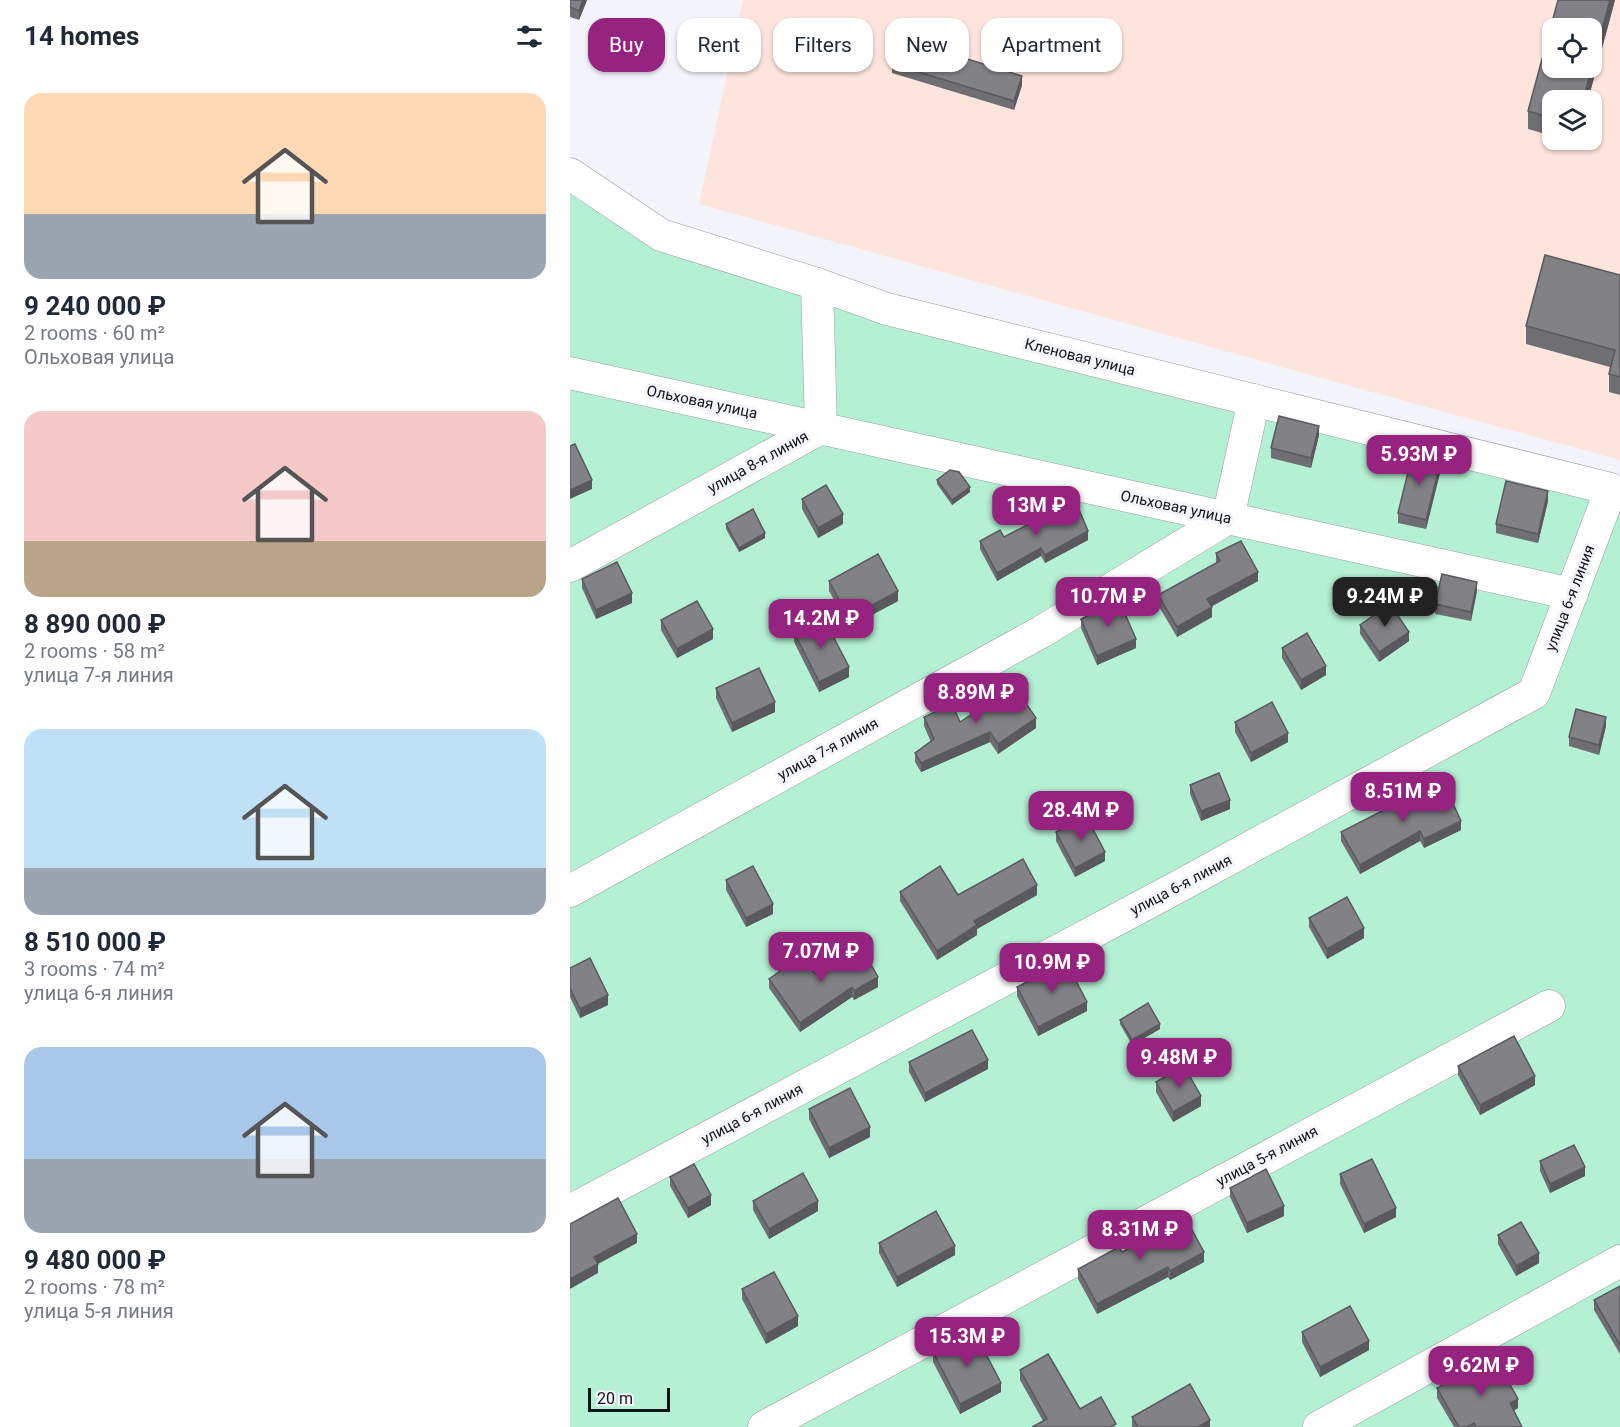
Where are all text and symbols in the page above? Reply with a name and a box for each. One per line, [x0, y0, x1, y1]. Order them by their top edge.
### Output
chip: Buy [588, 18, 665, 72]
chip: Rent [677, 18, 761, 72]
chip: Filters [773, 18, 873, 72]
chip: New [885, 18, 969, 72]
chip: Apartment [981, 18, 1122, 72]
map controls [1542, 18, 1602, 150]
button: locate [1542, 18, 1602, 78]
icon: filters [513, 20, 546, 53]
text: 14 homes [24, 21, 139, 51]
button: layers [1542, 90, 1602, 150]
icon: home [231, 132, 339, 240]
text: 9 240 000 ₽ [24, 291, 166, 321]
text: 2 rooms · 60 m² [24, 321, 165, 345]
street label: Кленовая улица [1023, 335, 1137, 379]
text: Ольховая улица [24, 345, 174, 369]
street label: Ольховая улица [645, 381, 759, 423]
street label: улица 8-я линия [705, 427, 811, 497]
pin: 5.93M ₽ [1364, 435, 1474, 486]
text: 5.93M ₽ [1381, 442, 1457, 466]
icon: home [231, 450, 339, 558]
pin: 13M ₽ [994, 486, 1078, 537]
street label: Ольховая улица [1119, 486, 1233, 528]
text: 13M ₽ [1006, 493, 1066, 517]
street label: улица 6-я линия [1541, 542, 1599, 654]
pin: 10.7M ₽ [1053, 577, 1163, 628]
pin: 9.24M ₽ [1330, 577, 1440, 628]
text: 10.7M ₽ [1070, 584, 1146, 608]
text: 9.24M ₽ [1347, 584, 1423, 608]
pin: 14.2M ₽ [766, 599, 876, 650]
text: 14.2M ₽ [783, 606, 859, 630]
text: 8 890 000 ₽ [24, 609, 166, 639]
text: 2 rooms · 58 m² [24, 639, 165, 663]
text: улица 7-я линия [24, 663, 174, 687]
pin: 8.89M ₽ [921, 673, 1031, 724]
text: 8.89M ₽ [938, 680, 1014, 704]
street label: улица 7-я линия [775, 714, 881, 784]
icon: home [231, 768, 339, 876]
pin: 8.51M ₽ [1348, 772, 1458, 823]
text: 8.51M ₽ [1365, 779, 1441, 803]
pin: 28.4M ₽ [1026, 791, 1136, 842]
text: 28.4M ₽ [1043, 798, 1119, 822]
street label: улица 6-я линия [1127, 851, 1235, 919]
text: 8 510 000 ₽ [24, 927, 166, 957]
pin: 7.07M ₽ [766, 932, 876, 983]
text: 7.07M ₽ [783, 939, 859, 963]
pin: 10.9M ₽ [997, 943, 1107, 994]
text: 10.9M ₽ [1014, 950, 1090, 974]
text: 3 rooms · 74 m² [24, 957, 165, 981]
text: улица 6-я линия [24, 981, 174, 1005]
pin: 9.48M ₽ [1124, 1038, 1234, 1089]
text: 9.48M ₽ [1141, 1045, 1217, 1069]
street label: улица 6-я линия [698, 1080, 806, 1148]
icon: home [231, 1086, 339, 1194]
street label: улица 5-я линия [1213, 1122, 1321, 1190]
pin: 8.31M ₽ [1085, 1210, 1195, 1261]
text: 8.31M ₽ [1102, 1217, 1178, 1241]
text: 9 480 000 ₽ [24, 1245, 166, 1275]
text: 2 rooms · 78 m² [24, 1275, 165, 1299]
text: улица 5-я линия [24, 1299, 174, 1323]
pin: 15.3M ₽ [912, 1317, 1022, 1368]
text: 15.3M ₽ [929, 1324, 1005, 1348]
pin: 9.62M ₽ [1426, 1346, 1536, 1397]
text: 9.62M ₽ [1443, 1353, 1519, 1377]
scale bar [588, 1385, 670, 1412]
text: 20 m [597, 1389, 633, 1408]

